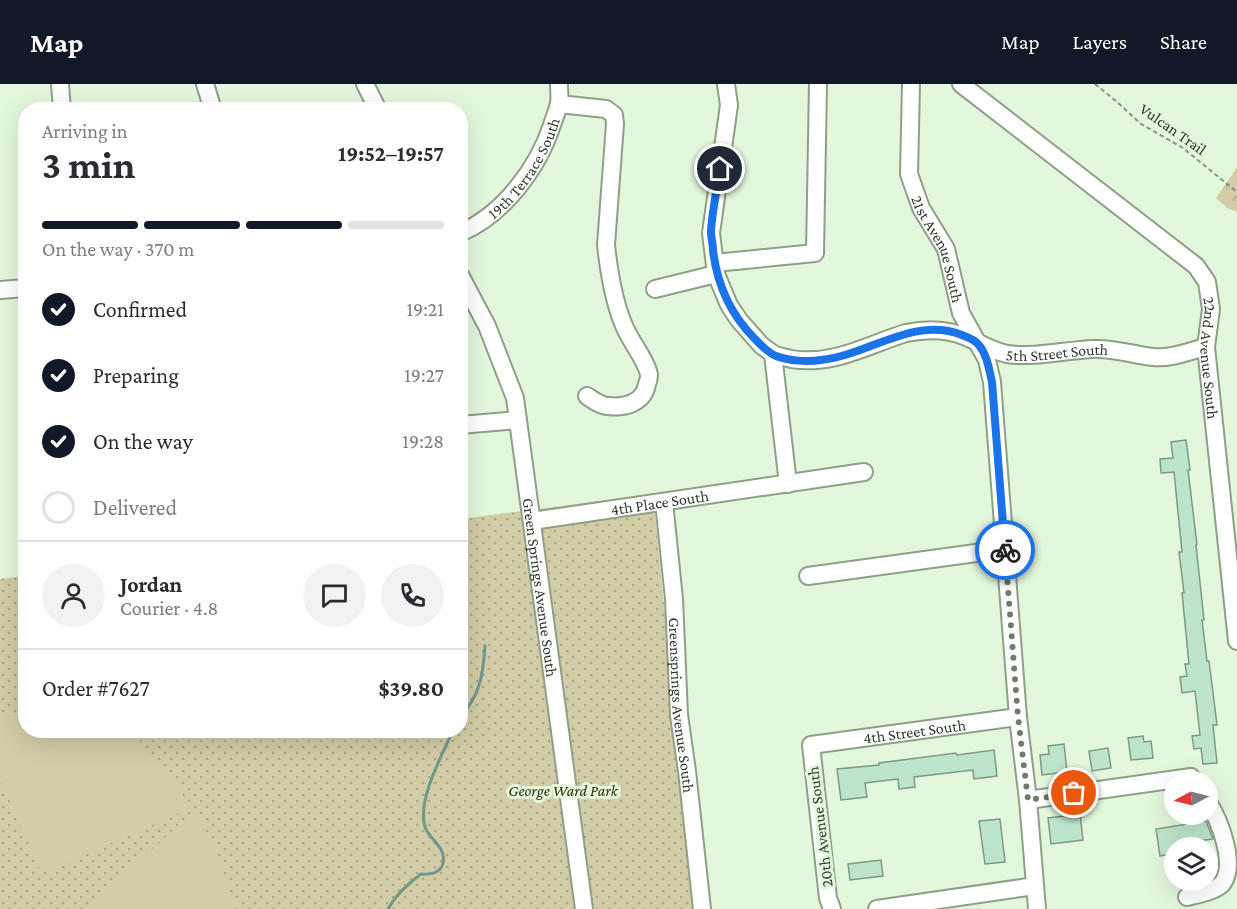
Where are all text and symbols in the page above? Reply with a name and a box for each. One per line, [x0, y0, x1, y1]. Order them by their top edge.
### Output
text: Map [30, 27, 83, 58]
text: Map [1001, 30, 1040, 54]
text: Layers [1073, 30, 1127, 54]
text: Share [1160, 30, 1207, 54]
street label: Vulcan Trail [1137, 100, 1209, 158]
street label: 19th Terrace South [484, 115, 562, 222]
text: Arriving in [42, 120, 127, 142]
text: 19:52–19:57 [338, 141, 444, 166]
text: 3 min [42, 143, 135, 186]
pin [694, 143, 745, 194]
icon: home [703, 152, 736, 185]
street label: 21st Avenue South [909, 193, 967, 305]
text: On the way · 370 m [42, 238, 194, 260]
icon: check [42, 293, 75, 326]
street label: 22nd Avenue South [1197, 295, 1222, 420]
text: Confirmed [93, 297, 187, 322]
text: 19:21 [406, 298, 444, 320]
street label: 5th Street South [1005, 340, 1109, 364]
icon: check [42, 359, 75, 392]
text: Preparing [93, 363, 179, 388]
text: 19:27 [404, 364, 444, 386]
icon: check [42, 425, 75, 458]
text: On the way [93, 429, 193, 454]
text: 19:28 [402, 430, 444, 452]
street label: 4th Place South [609, 486, 710, 518]
text: Delivered [93, 495, 177, 520]
street label: Green Springs Avenue South [520, 497, 561, 678]
courier [975, 520, 1035, 580]
icon: bike [989, 534, 1022, 567]
button: person [42, 564, 105, 627]
button: chat [303, 564, 366, 627]
button: phone [381, 564, 444, 627]
text: Jordan [120, 572, 182, 597]
text: Courier · 4.8 [120, 597, 218, 619]
street label: Greensprings Avenue South [666, 617, 698, 794]
text: Order #7627 [42, 676, 150, 701]
text: $39.80 [379, 676, 444, 701]
street label: 4th Street South [862, 716, 967, 746]
street label: 20th Avenue South [804, 765, 836, 888]
pin [1048, 767, 1099, 818]
north arrow [1164, 771, 1218, 825]
map controls [1164, 771, 1218, 891]
icon: bag [1057, 776, 1090, 809]
park label: George Ward Park [508, 782, 619, 800]
button: layers [1164, 837, 1218, 891]

